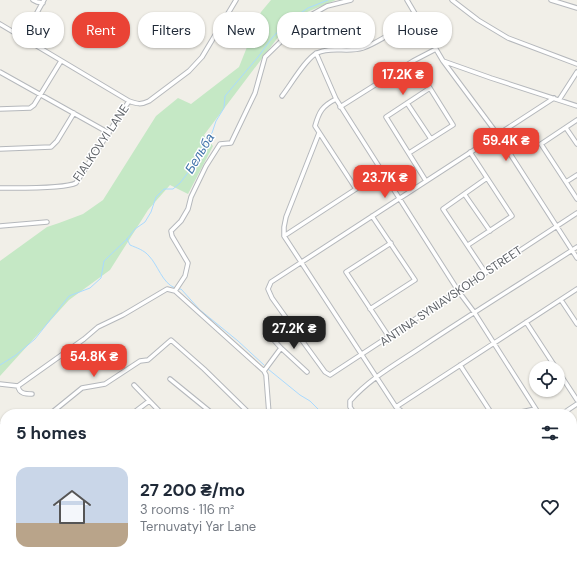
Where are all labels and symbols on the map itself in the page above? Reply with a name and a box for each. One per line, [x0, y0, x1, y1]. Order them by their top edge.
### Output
pin: 17.2K ₴ [366, 62, 440, 96]
street label: FIALKOVYI LANE [69, 101, 133, 185]
pin: 59.4K ₴ [469, 128, 543, 162]
water label: Бельба [181, 130, 218, 176]
pin: 23.7K ₴ [348, 165, 422, 199]
street label: ANTINA SYNIAVSKOHO STREET [377, 242, 526, 350]
pin: 27.2K ₴ [257, 316, 331, 350]
pin: 54.8K ₴ [57, 344, 131, 378]

